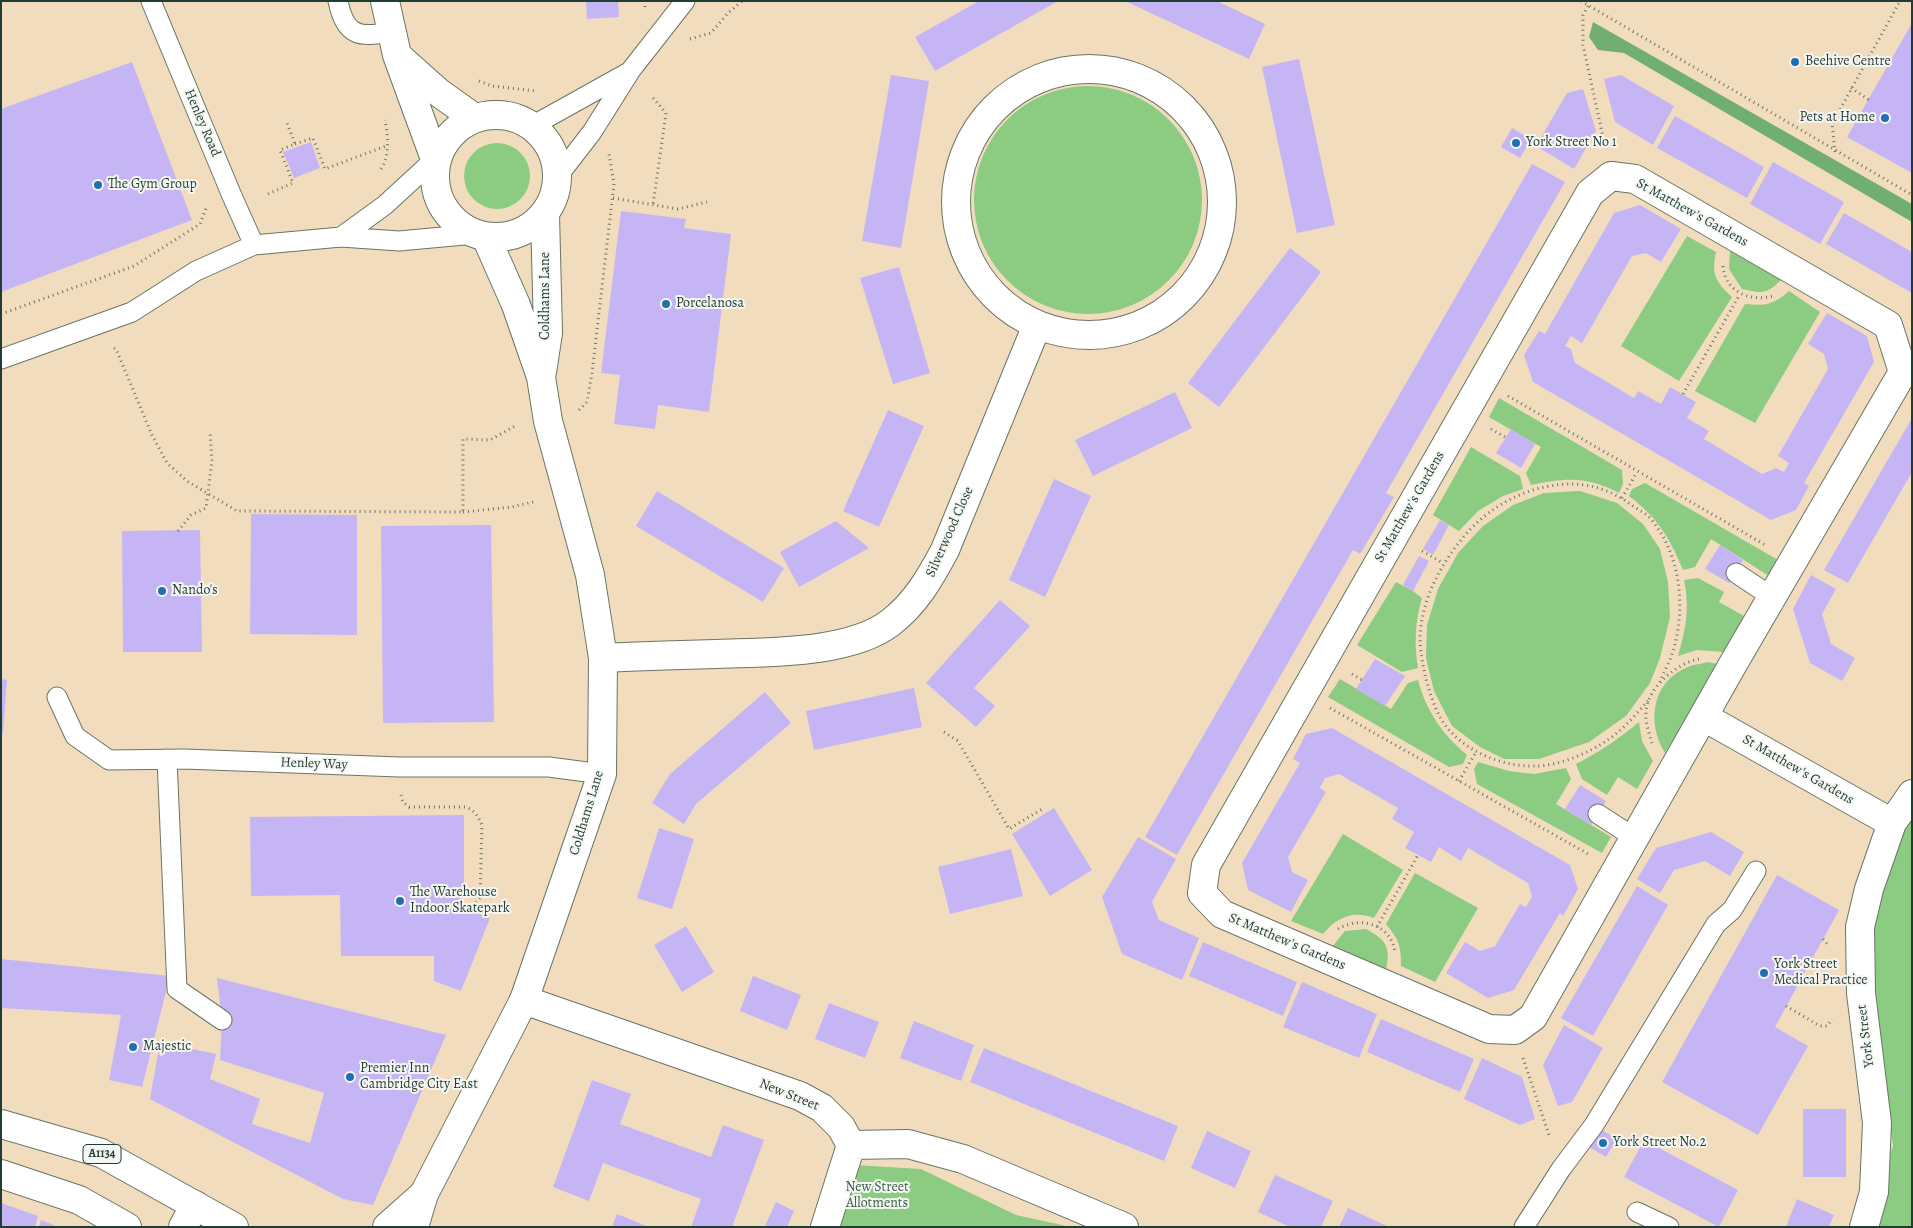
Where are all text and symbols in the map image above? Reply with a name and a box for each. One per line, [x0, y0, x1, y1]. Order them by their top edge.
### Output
place label: Beehive Centre [1805, 54, 1891, 70]
marker: Beehive Centre [1789, 56, 1801, 68]
street label: Henley Road [180, 87, 224, 159]
place label: Pets at Home [1800, 110, 1875, 126]
marker: Pets at Home [1879, 112, 1891, 124]
place label: York Street No 1 [1526, 135, 1617, 151]
marker: York Street No 1 [1510, 137, 1522, 149]
street label: St Matthew's Gardens [1633, 175, 1751, 251]
place label: The Gym Group [108, 177, 197, 193]
marker: The Gym Group [92, 179, 104, 191]
street label: Coldhams Lane [538, 252, 554, 340]
place label: Porcelanosa [676, 296, 744, 312]
marker: Porcelanosa [660, 298, 672, 310]
street label: St Matthew's Gardens [1371, 448, 1449, 566]
street label: Silverwood Close [923, 484, 977, 580]
place label: Nando's [172, 583, 218, 599]
marker: Nando's [156, 585, 168, 597]
street label: St Matthew's Gardens [1739, 731, 1857, 809]
street label: Henley Way [280, 754, 348, 774]
street label: Coldhams Lane [566, 768, 608, 858]
place label: The Warehouse Indoor Skatepark [410, 885, 510, 918]
marker: The Warehouse Indoor Skatepark [394, 895, 406, 907]
street label: St Matthew's Gardens [1226, 910, 1348, 974]
place label: York Street Medical Practice [1774, 957, 1868, 990]
marker: York Street Medical Practice [1758, 967, 1770, 979]
street label: York Street [1854, 1003, 1878, 1069]
place label: Majestic [143, 1039, 191, 1055]
marker: Majestic [127, 1041, 139, 1053]
place label: Premier Inn Cambridge City East [360, 1061, 478, 1094]
marker: Premier Inn Cambridge City East [344, 1071, 356, 1083]
street label: New Street [757, 1075, 821, 1115]
place label: York Street No.2 [1613, 1135, 1706, 1151]
marker: York Street No.2 [1597, 1137, 1609, 1149]
road number: A1134 [83, 1144, 121, 1164]
park label: New Street Allotments [845, 1180, 909, 1212]

